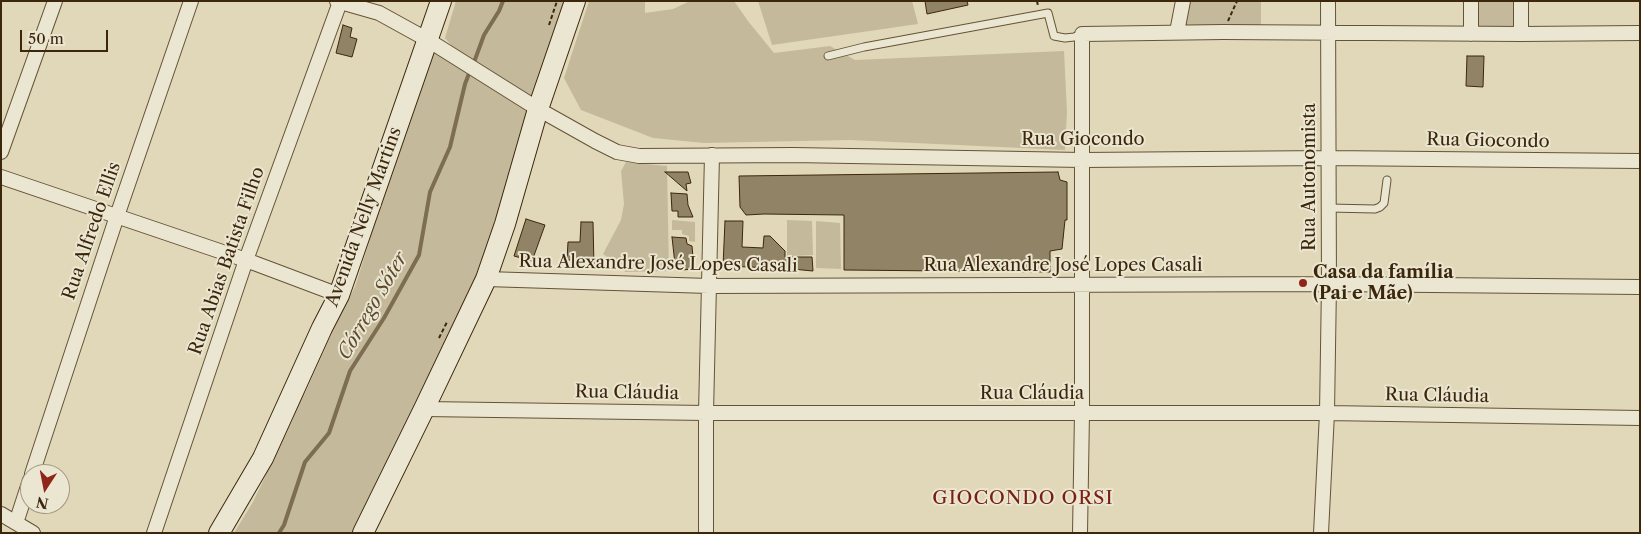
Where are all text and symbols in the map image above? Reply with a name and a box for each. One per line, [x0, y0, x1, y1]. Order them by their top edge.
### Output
scale bar [22, 20, 110, 52]
text: 50 m [28, 29, 64, 48]
street label: Rua Autonomista [1299, 103, 1321, 251]
street label: Avenida Nelly Martins [321, 124, 407, 310]
street label: Rua Giocondo [1021, 129, 1145, 151]
street label: Rua Giocondo [1426, 129, 1550, 153]
street label: Rua Alfredo Ellis [58, 159, 126, 303]
street label: Rua Abias Batista Filho [185, 164, 269, 358]
water label: Córrego Sóter [333, 248, 413, 364]
street label: Rua Alexandre José Lopes Casali [518, 251, 798, 277]
street label: Rua Alexandre José Lopes Casali [923, 255, 1203, 277]
place label: Casa da família (Pai e Mãe) [1313, 262, 1454, 304]
marker: Casa da família (Pai e Mãe) [1297, 277, 1309, 289]
street label: Rua Cláudia [575, 381, 679, 405]
street label: Rua Cláudia [980, 383, 1084, 405]
street label: Rua Cláudia [1385, 384, 1489, 408]
north arrow [20, 464, 70, 514]
district label: GIOCONDO ORSI [931, 488, 1115, 510]
text: N [35, 493, 50, 513]

